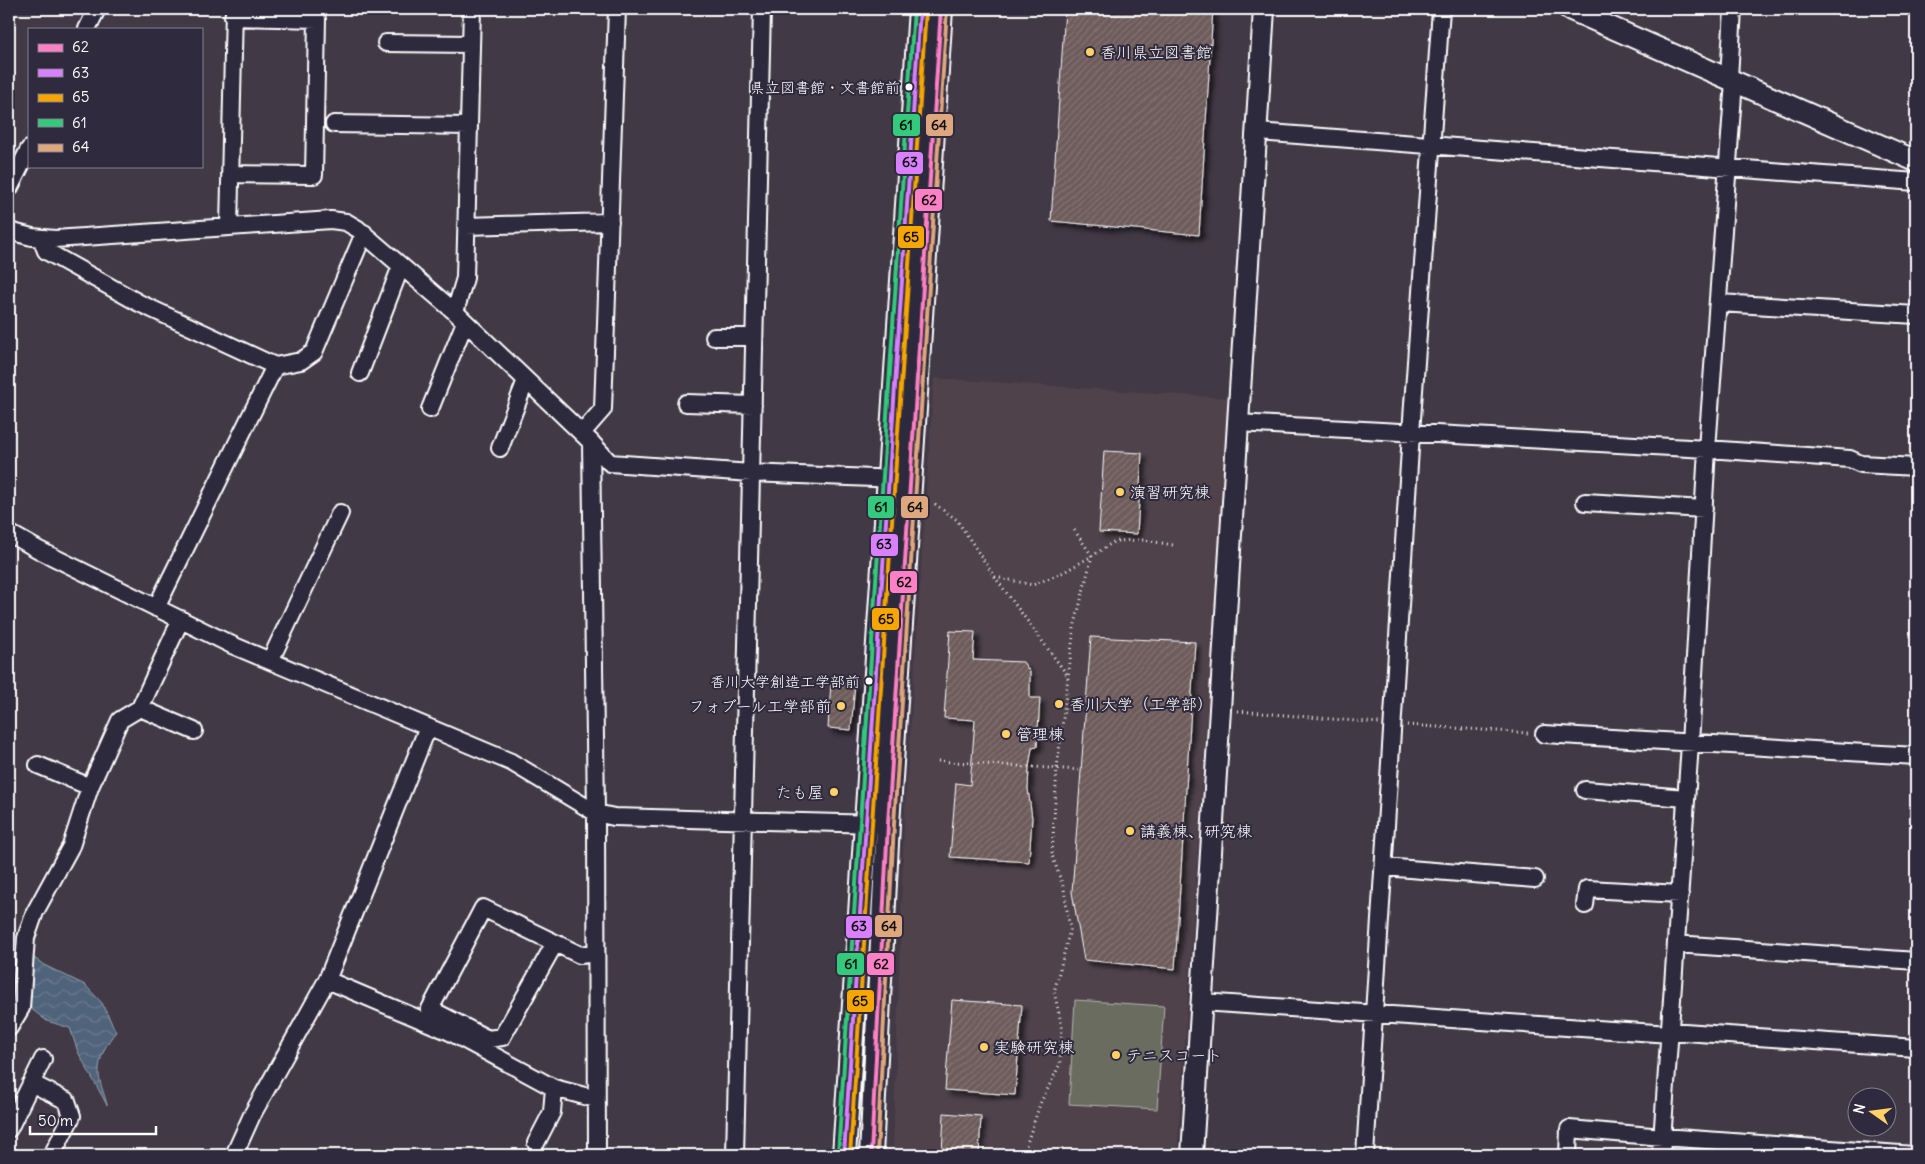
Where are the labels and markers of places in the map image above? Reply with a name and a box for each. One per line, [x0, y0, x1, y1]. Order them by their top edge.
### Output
place label: 香川県立図書館 [1100, 42, 1212, 62]
marker: 香川県立図書館 [1084, 46, 1096, 58]
place label: 県立図書館・文書館前 [750, 78, 900, 97]
marker: 県立図書館・文書館前 [904, 82, 914, 92]
place label: 演習研究棟 [1130, 482, 1210, 502]
marker: 演習研究棟 [1114, 486, 1126, 498]
place label: 香川大学創造工学部前 [710, 672, 860, 691]
marker: 香川大学創造工学部前 [864, 676, 874, 686]
place label: 香川大学（工学部） [1069, 694, 1213, 714]
place label: フォブール工学部前 [689, 696, 831, 716]
marker: 香川大学（工学部） [1053, 698, 1065, 710]
marker: フォブール工学部前 [835, 700, 847, 712]
place label: 管理棟 [1016, 724, 1064, 744]
marker: 管理棟 [1000, 728, 1012, 740]
place label: たも屋 [776, 782, 824, 802]
marker: たも屋 [828, 786, 840, 798]
place label: 講義棟、研究棟 [1140, 821, 1252, 841]
marker: 講義棟、研究棟 [1124, 825, 1136, 837]
place label: 実験研究棟 [994, 1037, 1074, 1057]
marker: 実験研究棟 [978, 1041, 990, 1053]
place label: テニスコート [1126, 1045, 1222, 1065]
marker: テニスコート [1110, 1049, 1122, 1061]

